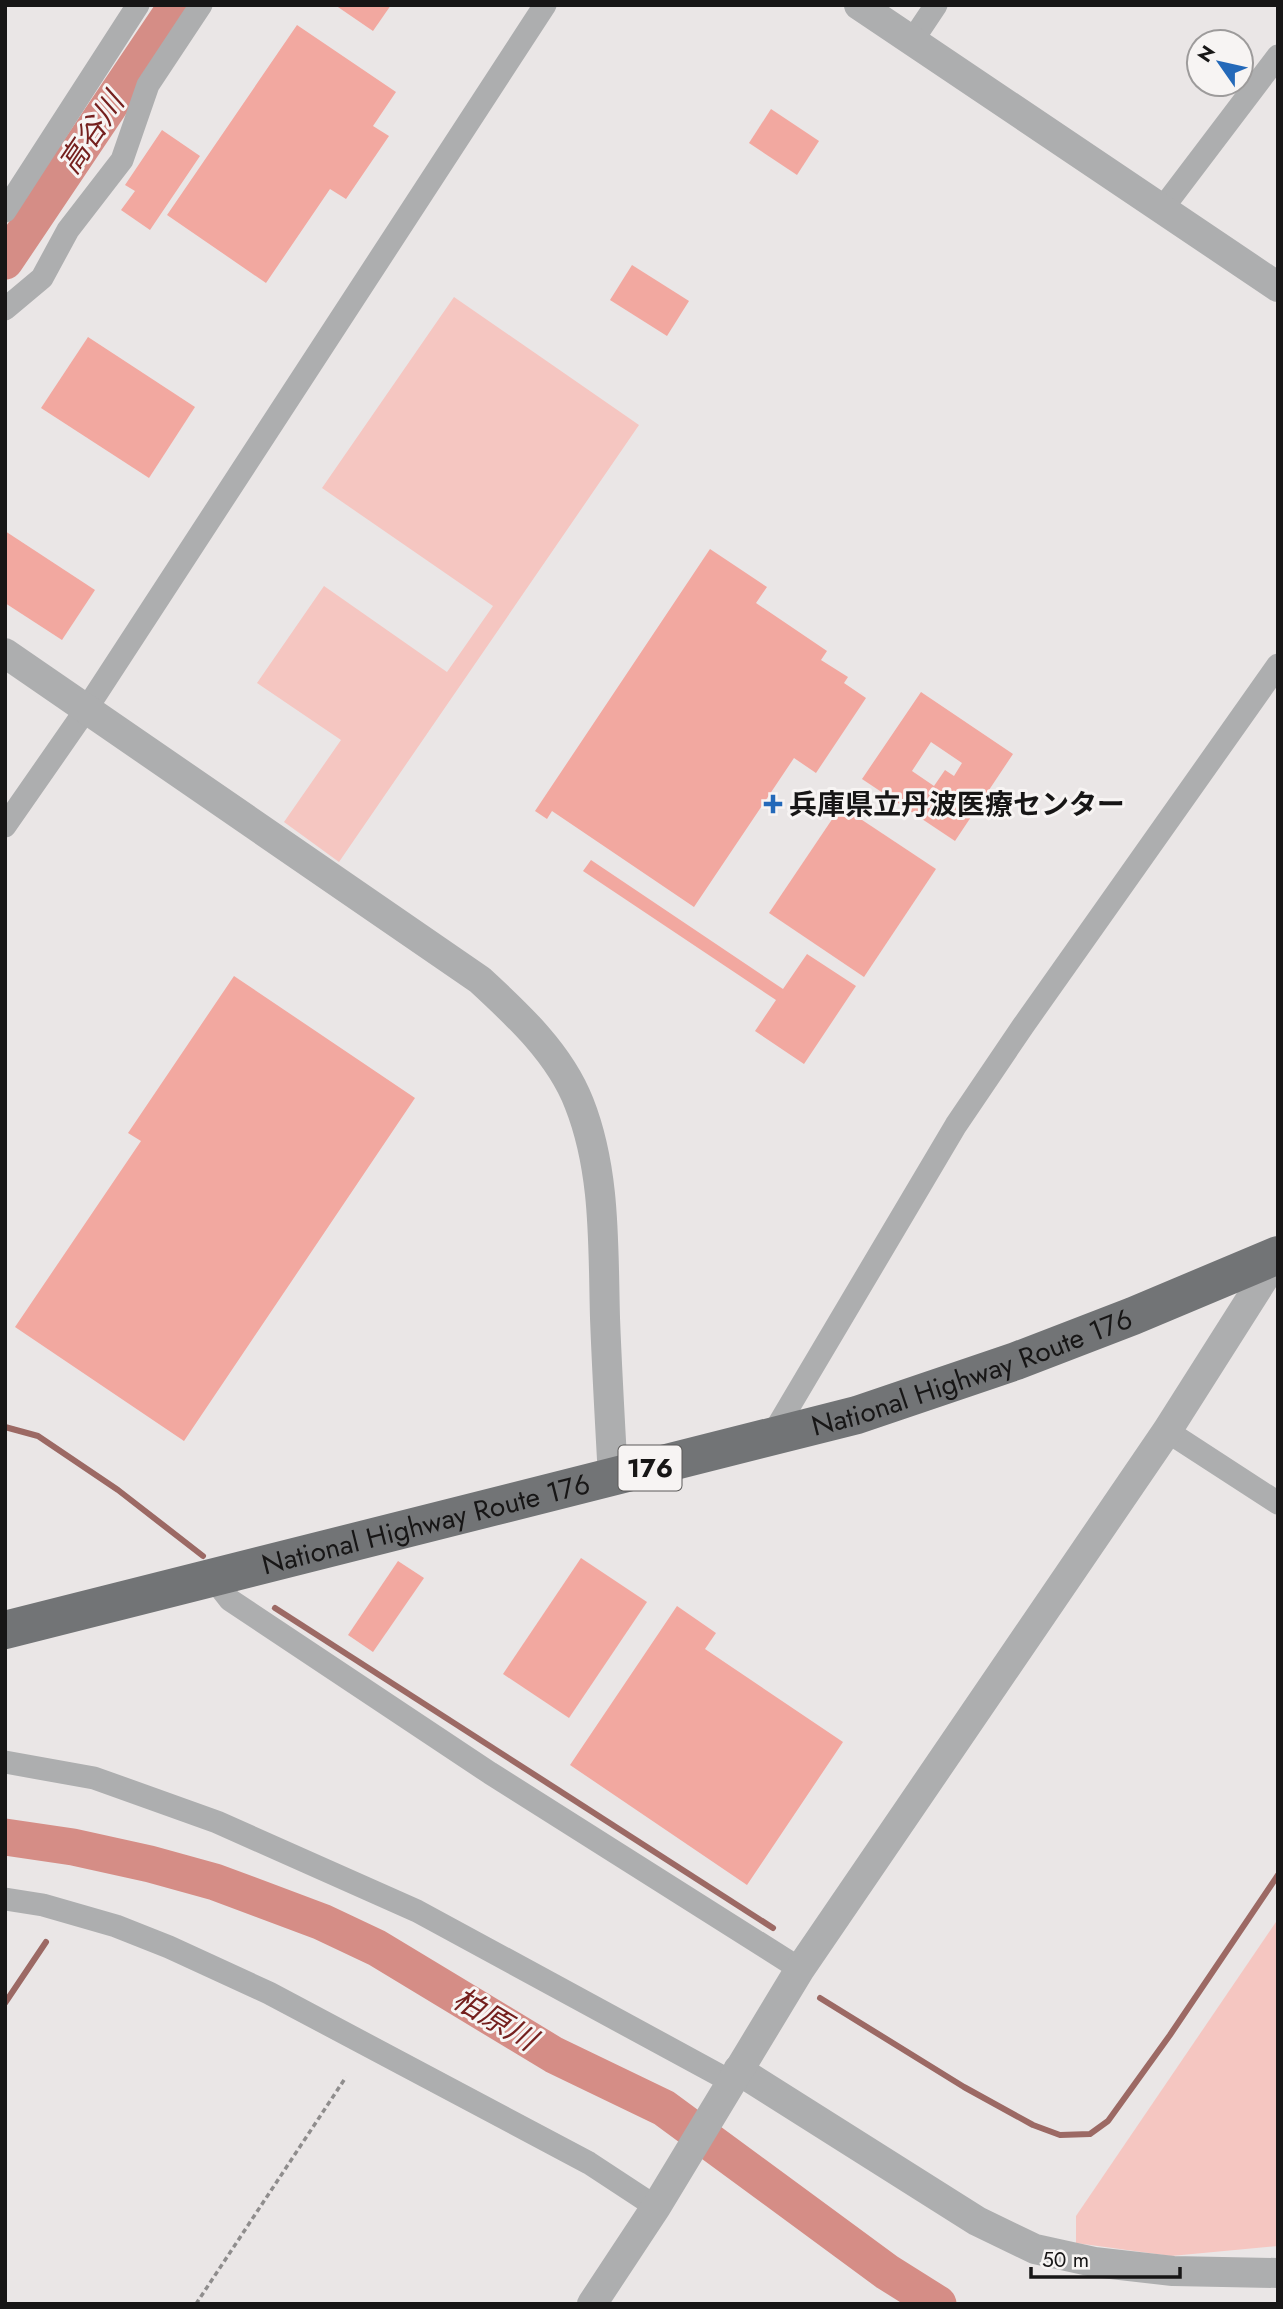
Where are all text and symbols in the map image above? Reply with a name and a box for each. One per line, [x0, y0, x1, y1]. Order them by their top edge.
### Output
north arrow [1185, 28, 1255, 98]
text: N [1191, 40, 1222, 68]
water label: 高谷川 [48, 81, 136, 182]
place label: 兵庫県立丹波医療センター [789, 784, 1125, 825]
marker: 兵庫県立丹波医療センター [763, 794, 783, 814]
street label: National Highway Route 176 [807, 1298, 1138, 1446]
road number: 176 [618, 1446, 682, 1490]
street label: National Highway Route 176 [257, 1463, 594, 1585]
water label: 柏原川 [445, 1977, 547, 2062]
scale bar [1031, 2236, 1180, 2280]
text: 50 m [1042, 2245, 1089, 2275]

